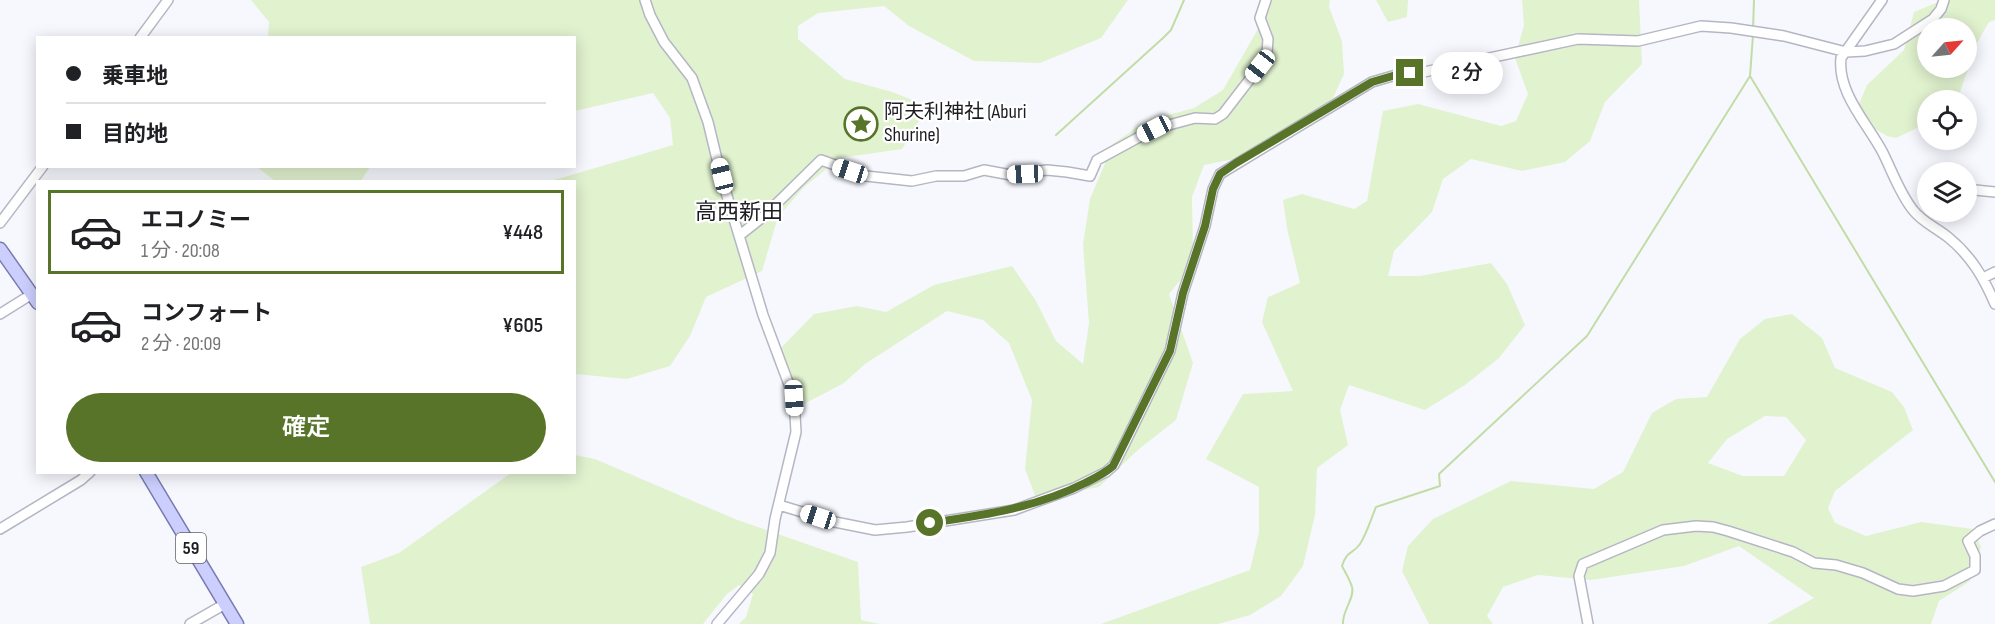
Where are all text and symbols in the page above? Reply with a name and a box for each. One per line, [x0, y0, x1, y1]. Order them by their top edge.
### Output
north arrow [1917, 18, 1977, 78]
map controls [1917, 18, 1977, 222]
car [1242, 46, 1278, 86]
callout: 2 分 [1431, 52, 1503, 94]
route end [1396, 59, 1423, 86]
text: 2 分 [1451, 61, 1483, 85]
text: 乗車地 [102, 63, 168, 90]
button: locate [1917, 90, 1977, 150]
place label: 阿夫利神社 (Aburi Shurine) [884, 100, 1026, 147]
place icon: 阿夫利神社 (Aburi Shurine) [843, 106, 879, 142]
car [1134, 113, 1174, 145]
text: 目的地 [102, 121, 168, 148]
car [709, 156, 735, 196]
car [830, 157, 870, 185]
button: layers [1917, 162, 1977, 222]
car [1007, 164, 1043, 184]
district label: 高西新田 [695, 199, 783, 226]
icon: car [69, 205, 123, 259]
text: エコノミー [141, 207, 251, 234]
text: ¥448 [502, 219, 543, 246]
text: 1 分 · 20:08 [141, 239, 220, 263]
icon: car [69, 298, 123, 352]
text: コンフォート [141, 300, 272, 327]
text: ¥605 [502, 312, 543, 339]
text: 2 分 · 20:09 [141, 332, 221, 356]
car [784, 380, 804, 416]
button: 確定 [66, 393, 546, 462]
car [798, 503, 838, 531]
route start [916, 509, 943, 536]
road number: 59 [176, 533, 206, 563]

